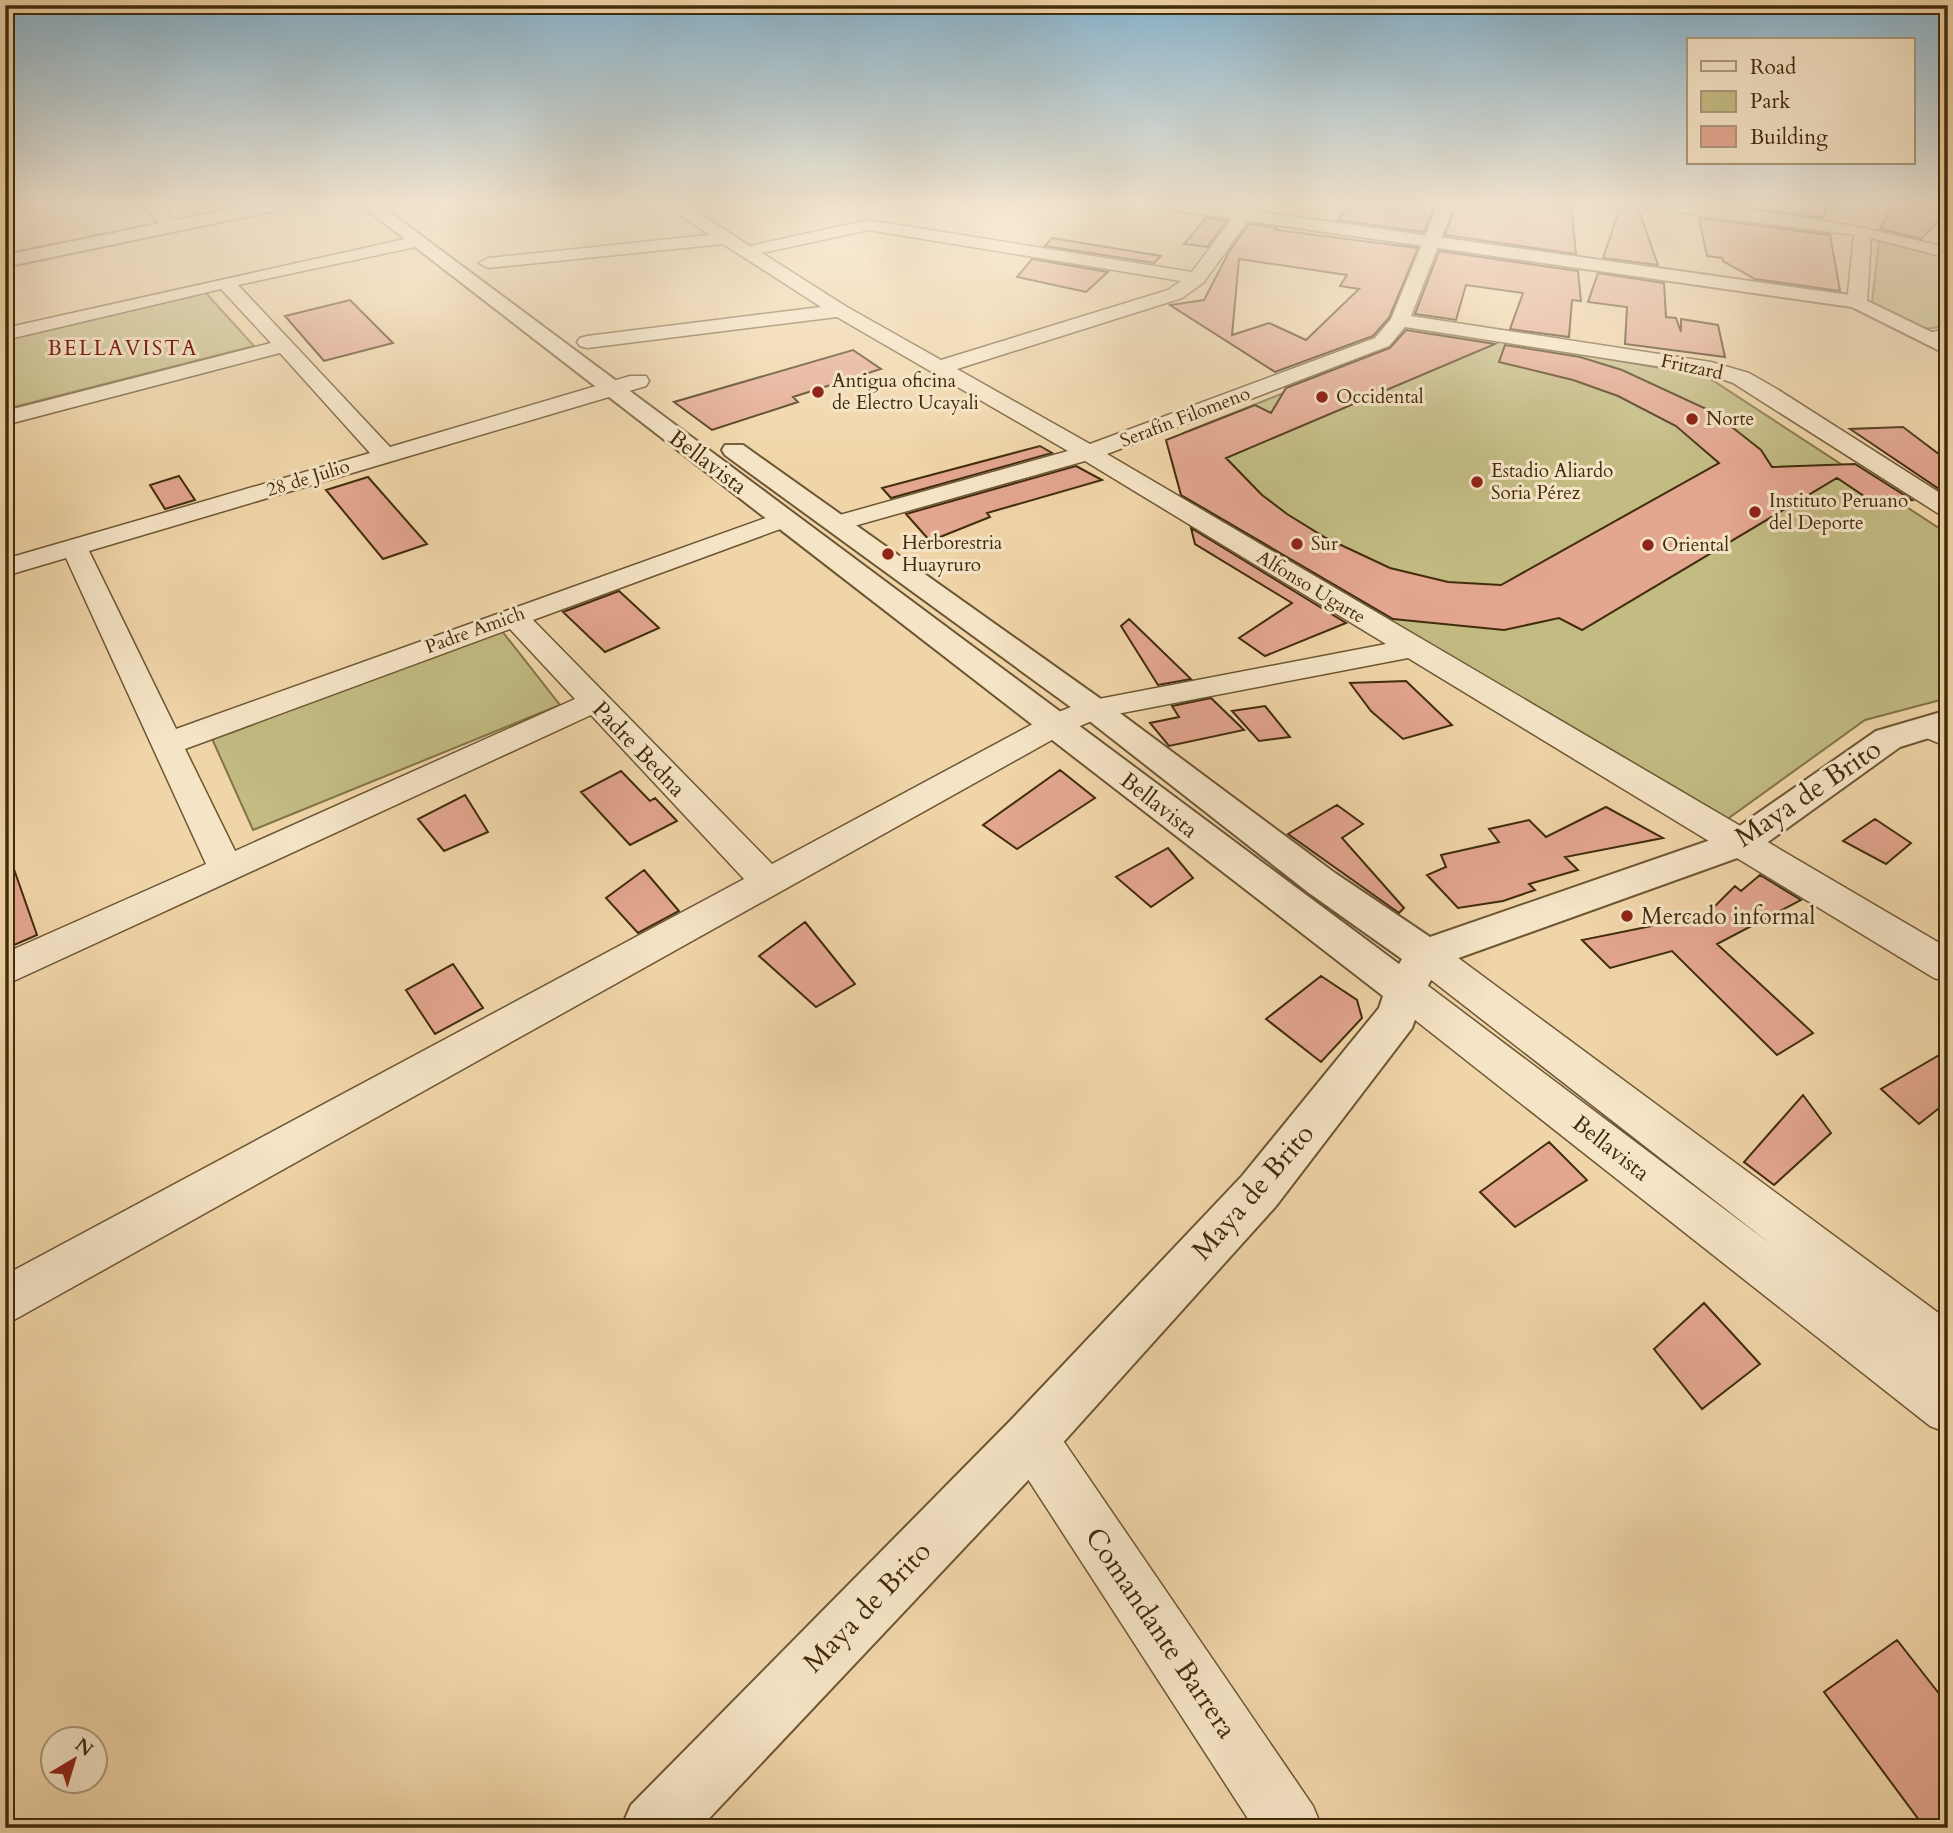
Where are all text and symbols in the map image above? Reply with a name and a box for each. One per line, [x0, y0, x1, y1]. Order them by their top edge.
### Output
legend [1687, 38, 1914, 164]
text: Road [1750, 53, 1796, 82]
text: Park [1750, 87, 1791, 116]
text: Building [1750, 123, 1828, 152]
district label: BELLAVISTA [47, 334, 199, 363]
street label: Fritzard [1659, 348, 1725, 386]
place label: Antigua oficina de Electro Ucayali [832, 368, 979, 416]
street label: Serafín Filomeno [1116, 380, 1254, 454]
marker: Antigua oficina de Electro Ucayali [810, 384, 826, 400]
place label: Occidental [1336, 384, 1424, 410]
marker: Occidental [1314, 389, 1330, 405]
place label: Norte [1706, 406, 1754, 432]
marker: Norte [1684, 411, 1700, 427]
street label: Bellavista [662, 422, 754, 502]
street label: 28 de Julio [263, 453, 353, 503]
place label: Estadio Aliardo Soria Pérez [1491, 458, 1613, 506]
marker: Estadio Aliardo Soria Pérez [1469, 474, 1485, 490]
place label: Instituto Peruano del Deporte [1769, 488, 1908, 536]
marker: Instituto Peruano del Deporte [1747, 504, 1763, 520]
place label: Herborestria Huayruro [902, 530, 1002, 578]
place label: Sur [1311, 531, 1338, 557]
place label: Oriental [1662, 532, 1729, 558]
marker: Sur [1289, 536, 1305, 552]
marker: Oriental [1640, 537, 1656, 553]
street label: Alfonso Ugarte [1252, 544, 1370, 630]
marker: Herborestria Huayruro [880, 546, 896, 562]
street label: Padre Amich [422, 600, 529, 660]
street label: Padre Bedna [585, 694, 693, 804]
street label: Maya de Brito [1727, 730, 1889, 856]
street label: Bellavista [1114, 765, 1204, 845]
place label: Mercado informal [1641, 901, 1816, 932]
marker: Mercado informal [1619, 908, 1635, 924]
street label: Bellavista [1566, 1108, 1656, 1188]
street label: Maya de Brito [1183, 1116, 1323, 1268]
street label: Comandante Barrera [1076, 1520, 1246, 1746]
street label: Maya de Brito [795, 1533, 939, 1681]
north arrow [38, 1724, 108, 1794]
text: N [69, 1732, 99, 1763]

